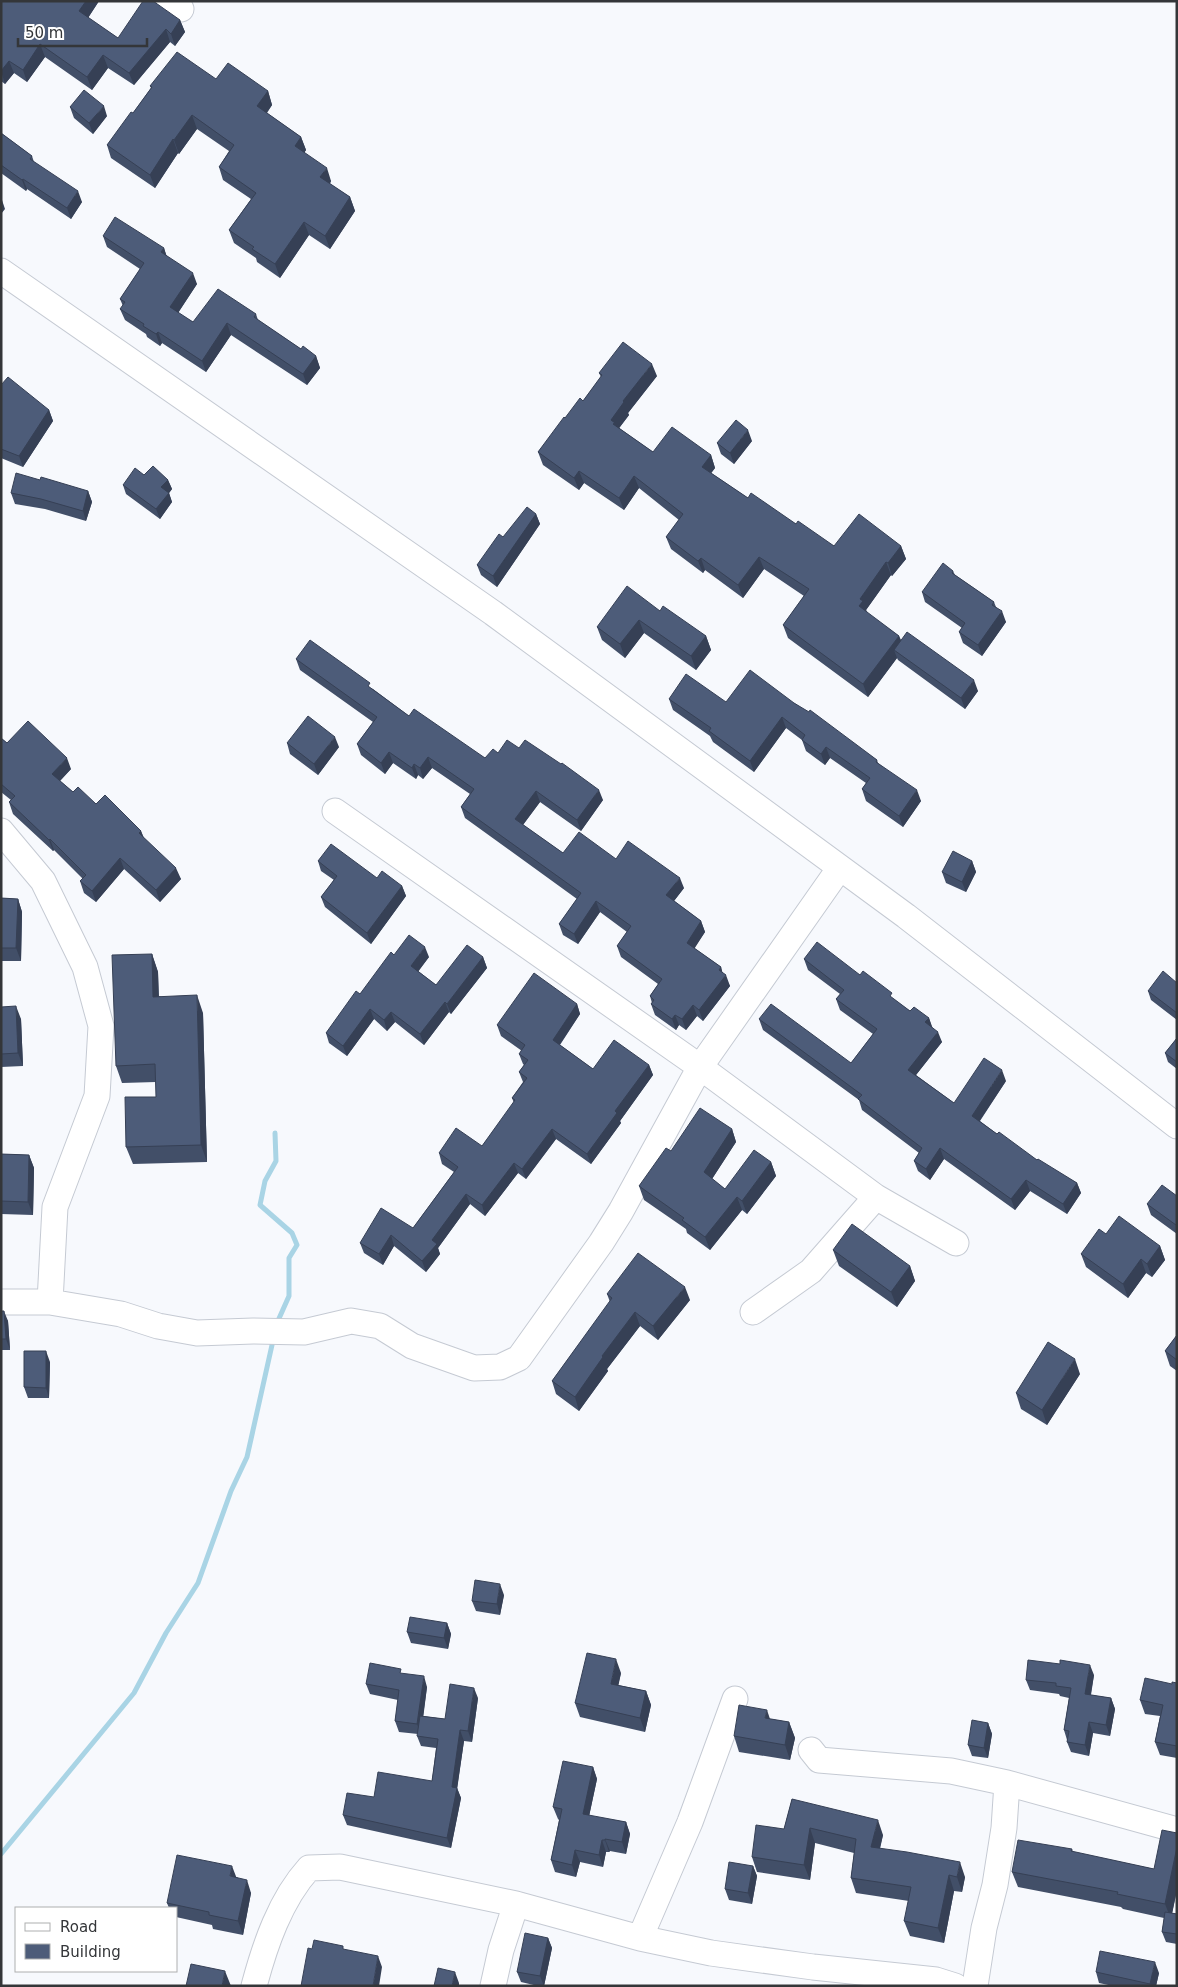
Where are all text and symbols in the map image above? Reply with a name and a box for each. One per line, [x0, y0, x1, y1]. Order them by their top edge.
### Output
scale bar [18, 15, 146, 47]
text: 50 m [25, 24, 63, 42]
legend [15, 1907, 178, 1972]
text: Road [60, 1918, 98, 1936]
text: Building [60, 1943, 121, 1961]

